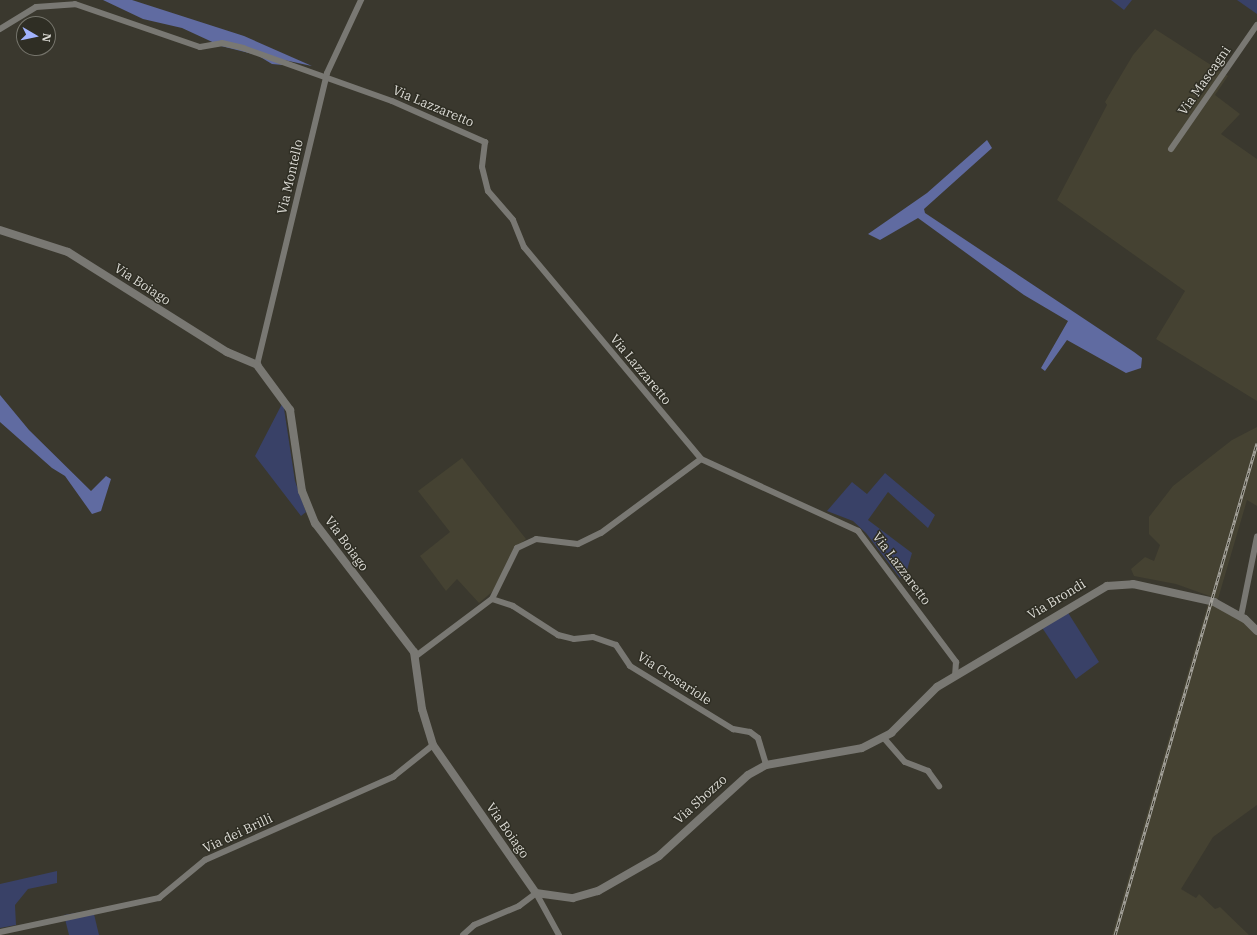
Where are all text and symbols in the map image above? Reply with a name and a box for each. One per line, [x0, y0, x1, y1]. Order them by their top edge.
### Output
north arrow [16, 16, 56, 56]
text: N [39, 32, 54, 43]
street label: Via Mascagni [1176, 44, 1234, 118]
street label: Via Lazzaretto [390, 83, 476, 131]
street label: Via Montello [275, 138, 307, 216]
street label: Via Boiago [111, 261, 173, 309]
street label: Via Lazzaretto [606, 332, 674, 408]
street label: Via Boiago [321, 513, 371, 575]
street label: Via Lazzaretto [869, 530, 933, 608]
street label: Via Brondi [1025, 577, 1089, 623]
street label: Via Crosariole [634, 649, 714, 709]
street label: Via Sbozzo [671, 772, 731, 828]
street label: Via Boiago [482, 800, 532, 862]
street label: Via dei Brilli [201, 811, 275, 857]

